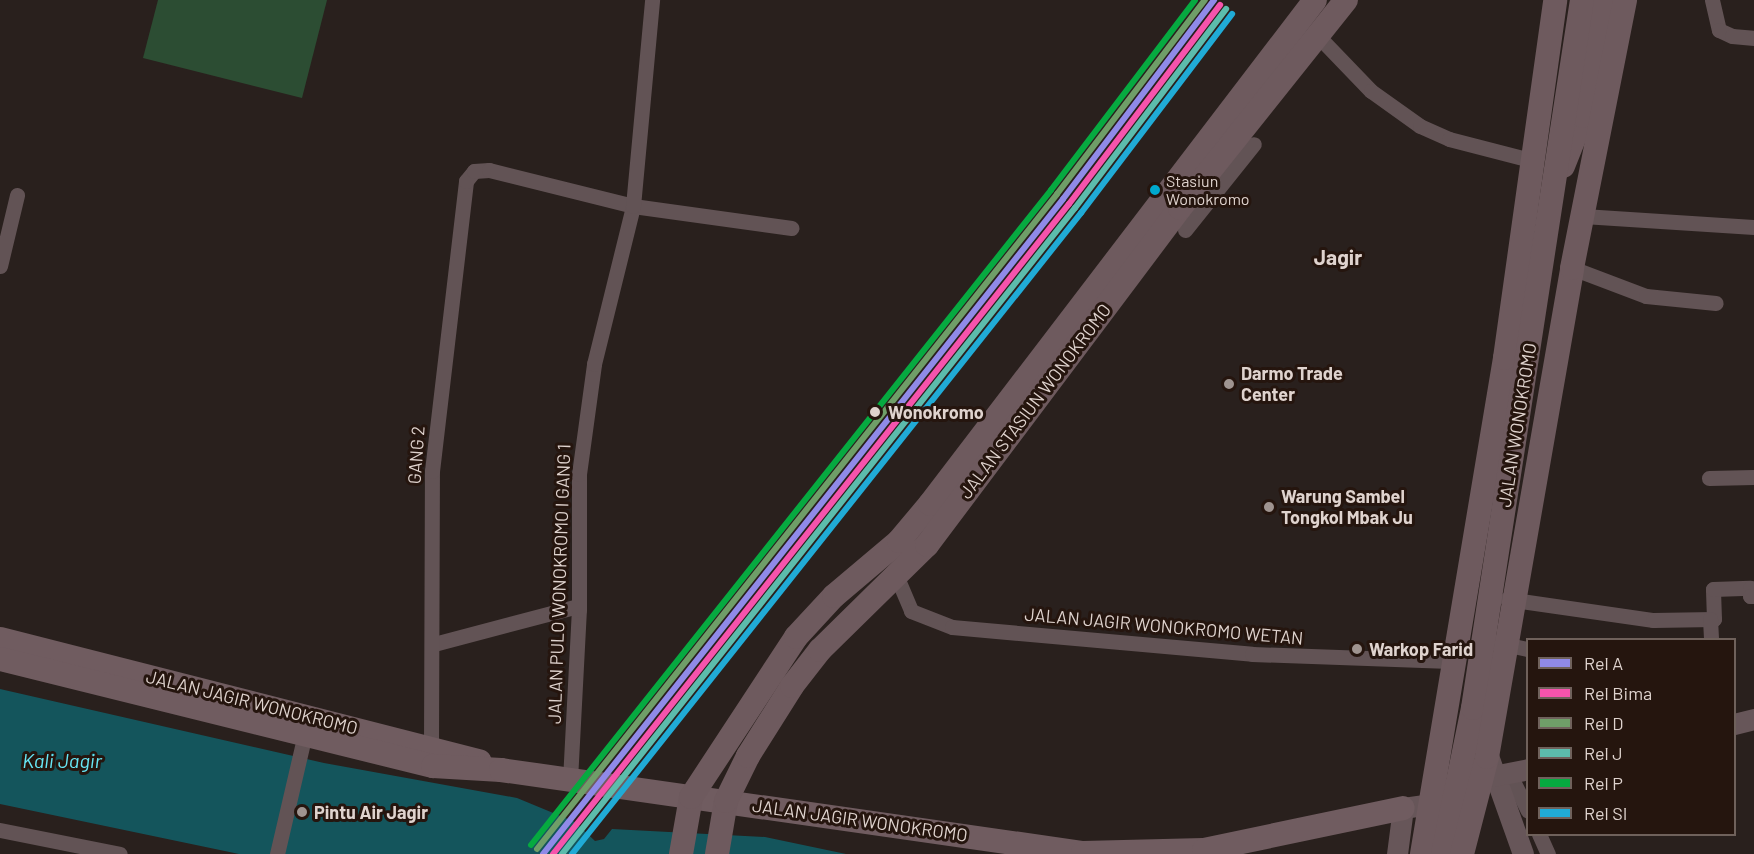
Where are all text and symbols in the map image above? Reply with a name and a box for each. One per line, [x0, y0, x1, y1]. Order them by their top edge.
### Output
place label: Stasiun Wonokromo [1166, 171, 1250, 209]
marker: Stasiun Wonokromo [1149, 184, 1161, 196]
district label: Jagir [1314, 244, 1362, 270]
street label: JALAN STASIUN WONOKROMO [955, 299, 1115, 503]
street label: JALAN WONOKROMO [1493, 341, 1541, 509]
place label: Darmo Trade Center [1241, 363, 1343, 406]
marker: Darmo Trade Center [1222, 377, 1236, 391]
place label: Wonokromo [888, 401, 984, 423]
marker: Wonokromo [866, 403, 884, 421]
street label: GANG 2 [403, 425, 429, 485]
street label: JALAN PULO WONOKROMO I GANG 1 [543, 444, 575, 724]
place label: Warung Sambel Tongkol Mbak Ju [1281, 486, 1413, 528]
marker: Warung Sambel Tongkol Mbak Ju [1262, 500, 1276, 514]
street label: JALAN JAGIR WONOKROMO WETAN [1024, 603, 1304, 649]
place label: Warkop Farid [1369, 638, 1473, 660]
legend [1526, 638, 1736, 836]
marker: Warkop Farid [1350, 642, 1364, 656]
text: Rel A [1584, 652, 1623, 674]
street label: JALAN JAGIR WONOKROMO [144, 665, 360, 739]
text: Rel Bima [1584, 682, 1652, 704]
text: Rel D [1584, 712, 1623, 734]
text: Rel J [1584, 742, 1623, 764]
water label: Kali Jagir [22, 748, 102, 772]
text: Rel P [1584, 772, 1623, 794]
street label: JALAN JAGIR WONOKROMO [751, 794, 969, 846]
place label: Pintu Air Jagir [314, 801, 428, 823]
text: Rel SI [1584, 802, 1627, 824]
marker: Pintu Air Jagir [295, 805, 309, 819]

